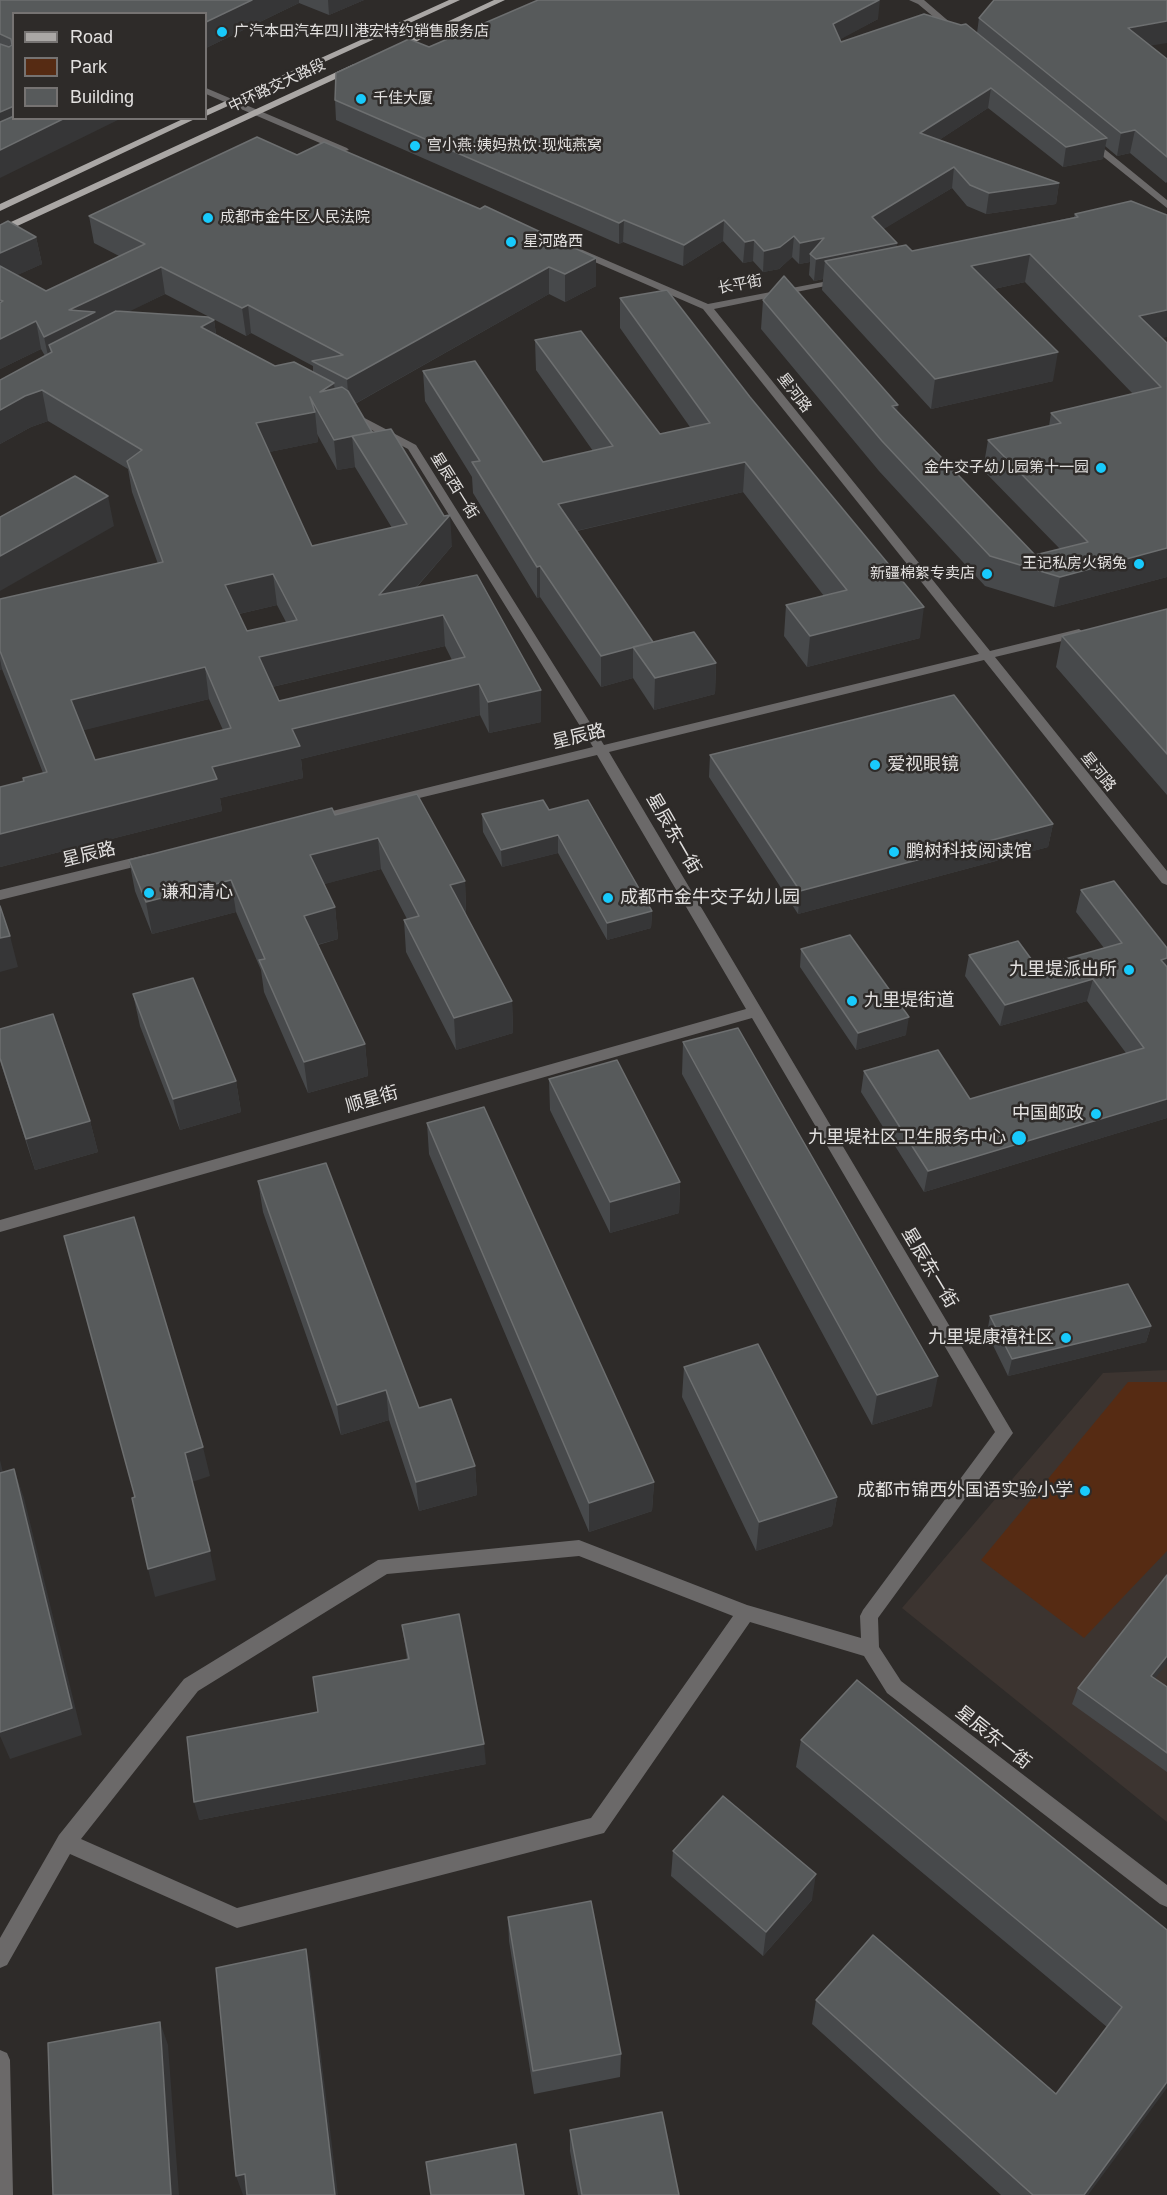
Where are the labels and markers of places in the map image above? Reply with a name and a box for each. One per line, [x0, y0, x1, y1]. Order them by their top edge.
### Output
place label: 广汽本田汽车四川港宏特约销售服务店 [234, 23, 489, 41]
marker: 广汽本田汽车四川港宏特约销售服务店 [215, 25, 229, 39]
place label: 千佳大厦 [373, 90, 433, 108]
marker: 千佳大厦 [354, 92, 368, 106]
place label: 宫小燕·姨妈热饮·现炖燕窝 [427, 137, 602, 155]
marker: 宫小燕·姨妈热饮·现炖燕窝 [408, 139, 422, 153]
place label: 成都市金牛区人民法院 [220, 209, 370, 227]
marker: 成都市金牛区人民法院 [201, 211, 215, 225]
place label: 星河路西 [523, 233, 583, 251]
marker: 星河路西 [504, 235, 518, 249]
place label: 金牛交子幼儿园第十一园 [924, 459, 1089, 477]
marker: 金牛交子幼儿园第十一园 [1094, 461, 1108, 475]
place label: 王记私房火锅兔 [1022, 555, 1127, 573]
marker: 王记私房火锅兔 [1132, 557, 1146, 571]
place label: 新疆棉絮专卖店 [870, 565, 975, 583]
marker: 新疆棉絮专卖店 [980, 567, 994, 581]
place label: 爱视眼镜 [887, 754, 959, 776]
marker: 爱视眼镜 [868, 758, 882, 772]
place label: 鹏树科技阅读馆 [906, 841, 1032, 863]
marker: 鹏树科技阅读馆 [887, 845, 901, 859]
place label: 谦和清心 [161, 882, 233, 904]
marker: 谦和清心 [142, 886, 156, 900]
place label: 成都市金牛交子幼儿园 [620, 887, 800, 909]
marker: 成都市金牛交子幼儿园 [601, 891, 615, 905]
place label: 九里堤派出所 [1009, 959, 1117, 981]
marker: 九里堤派出所 [1122, 963, 1136, 977]
place label: 九里堤街道 [864, 990, 954, 1012]
marker: 九里堤街道 [845, 994, 859, 1008]
place label: 中国邮政 [1012, 1103, 1084, 1125]
marker: 中国邮政 [1089, 1107, 1103, 1121]
place label: 九里堤社区卫生服务中心 [808, 1127, 1006, 1149]
marker: 九里堤社区卫生服务中心 [1010, 1129, 1028, 1147]
place label: 九里堤康禧社区 [928, 1327, 1054, 1349]
marker: 九里堤康禧社区 [1059, 1331, 1073, 1345]
place label: 成都市锦西外国语实验小学 [857, 1480, 1073, 1502]
marker: 成都市锦西外国语实验小学 [1078, 1484, 1092, 1498]

